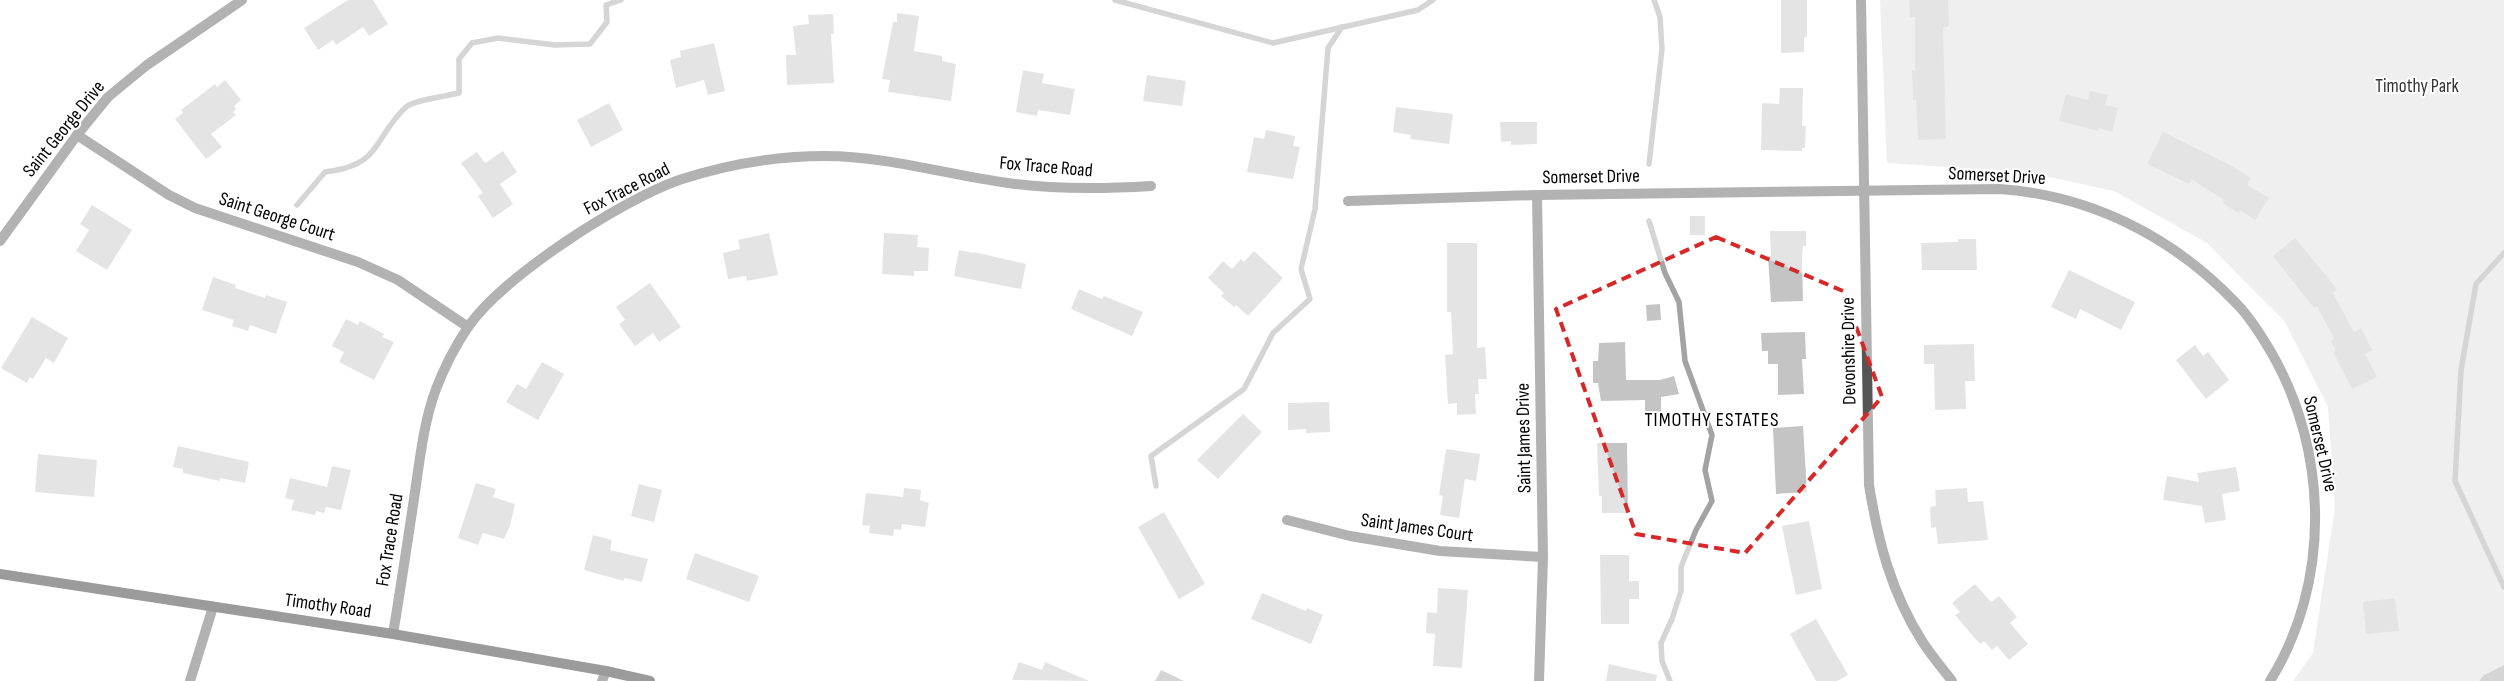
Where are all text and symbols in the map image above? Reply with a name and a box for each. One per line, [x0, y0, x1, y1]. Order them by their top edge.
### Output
park label: Timothy Park [2375, 75, 2459, 98]
street label: Saint George Drive [18, 76, 110, 182]
street label: Fox Trace Road [998, 151, 1094, 183]
street label: Fox Trace Road [580, 158, 674, 220]
street label: Somerset Drive [1948, 162, 2046, 190]
street label: Somerset Drive [1542, 165, 1640, 189]
street label: Saint George Court [216, 187, 338, 247]
street label: Devonshire Drive [1837, 297, 1861, 405]
street label: Saint James Drive [1512, 383, 1536, 493]
street label: Somerset Drive [2298, 394, 2342, 494]
district label: TIMOTHY ESTATES [1645, 408, 1779, 432]
street label: Fox Trace Road [371, 492, 409, 588]
street label: Saint James Court [1359, 509, 1475, 547]
street label: Timothy Road [283, 589, 373, 623]

